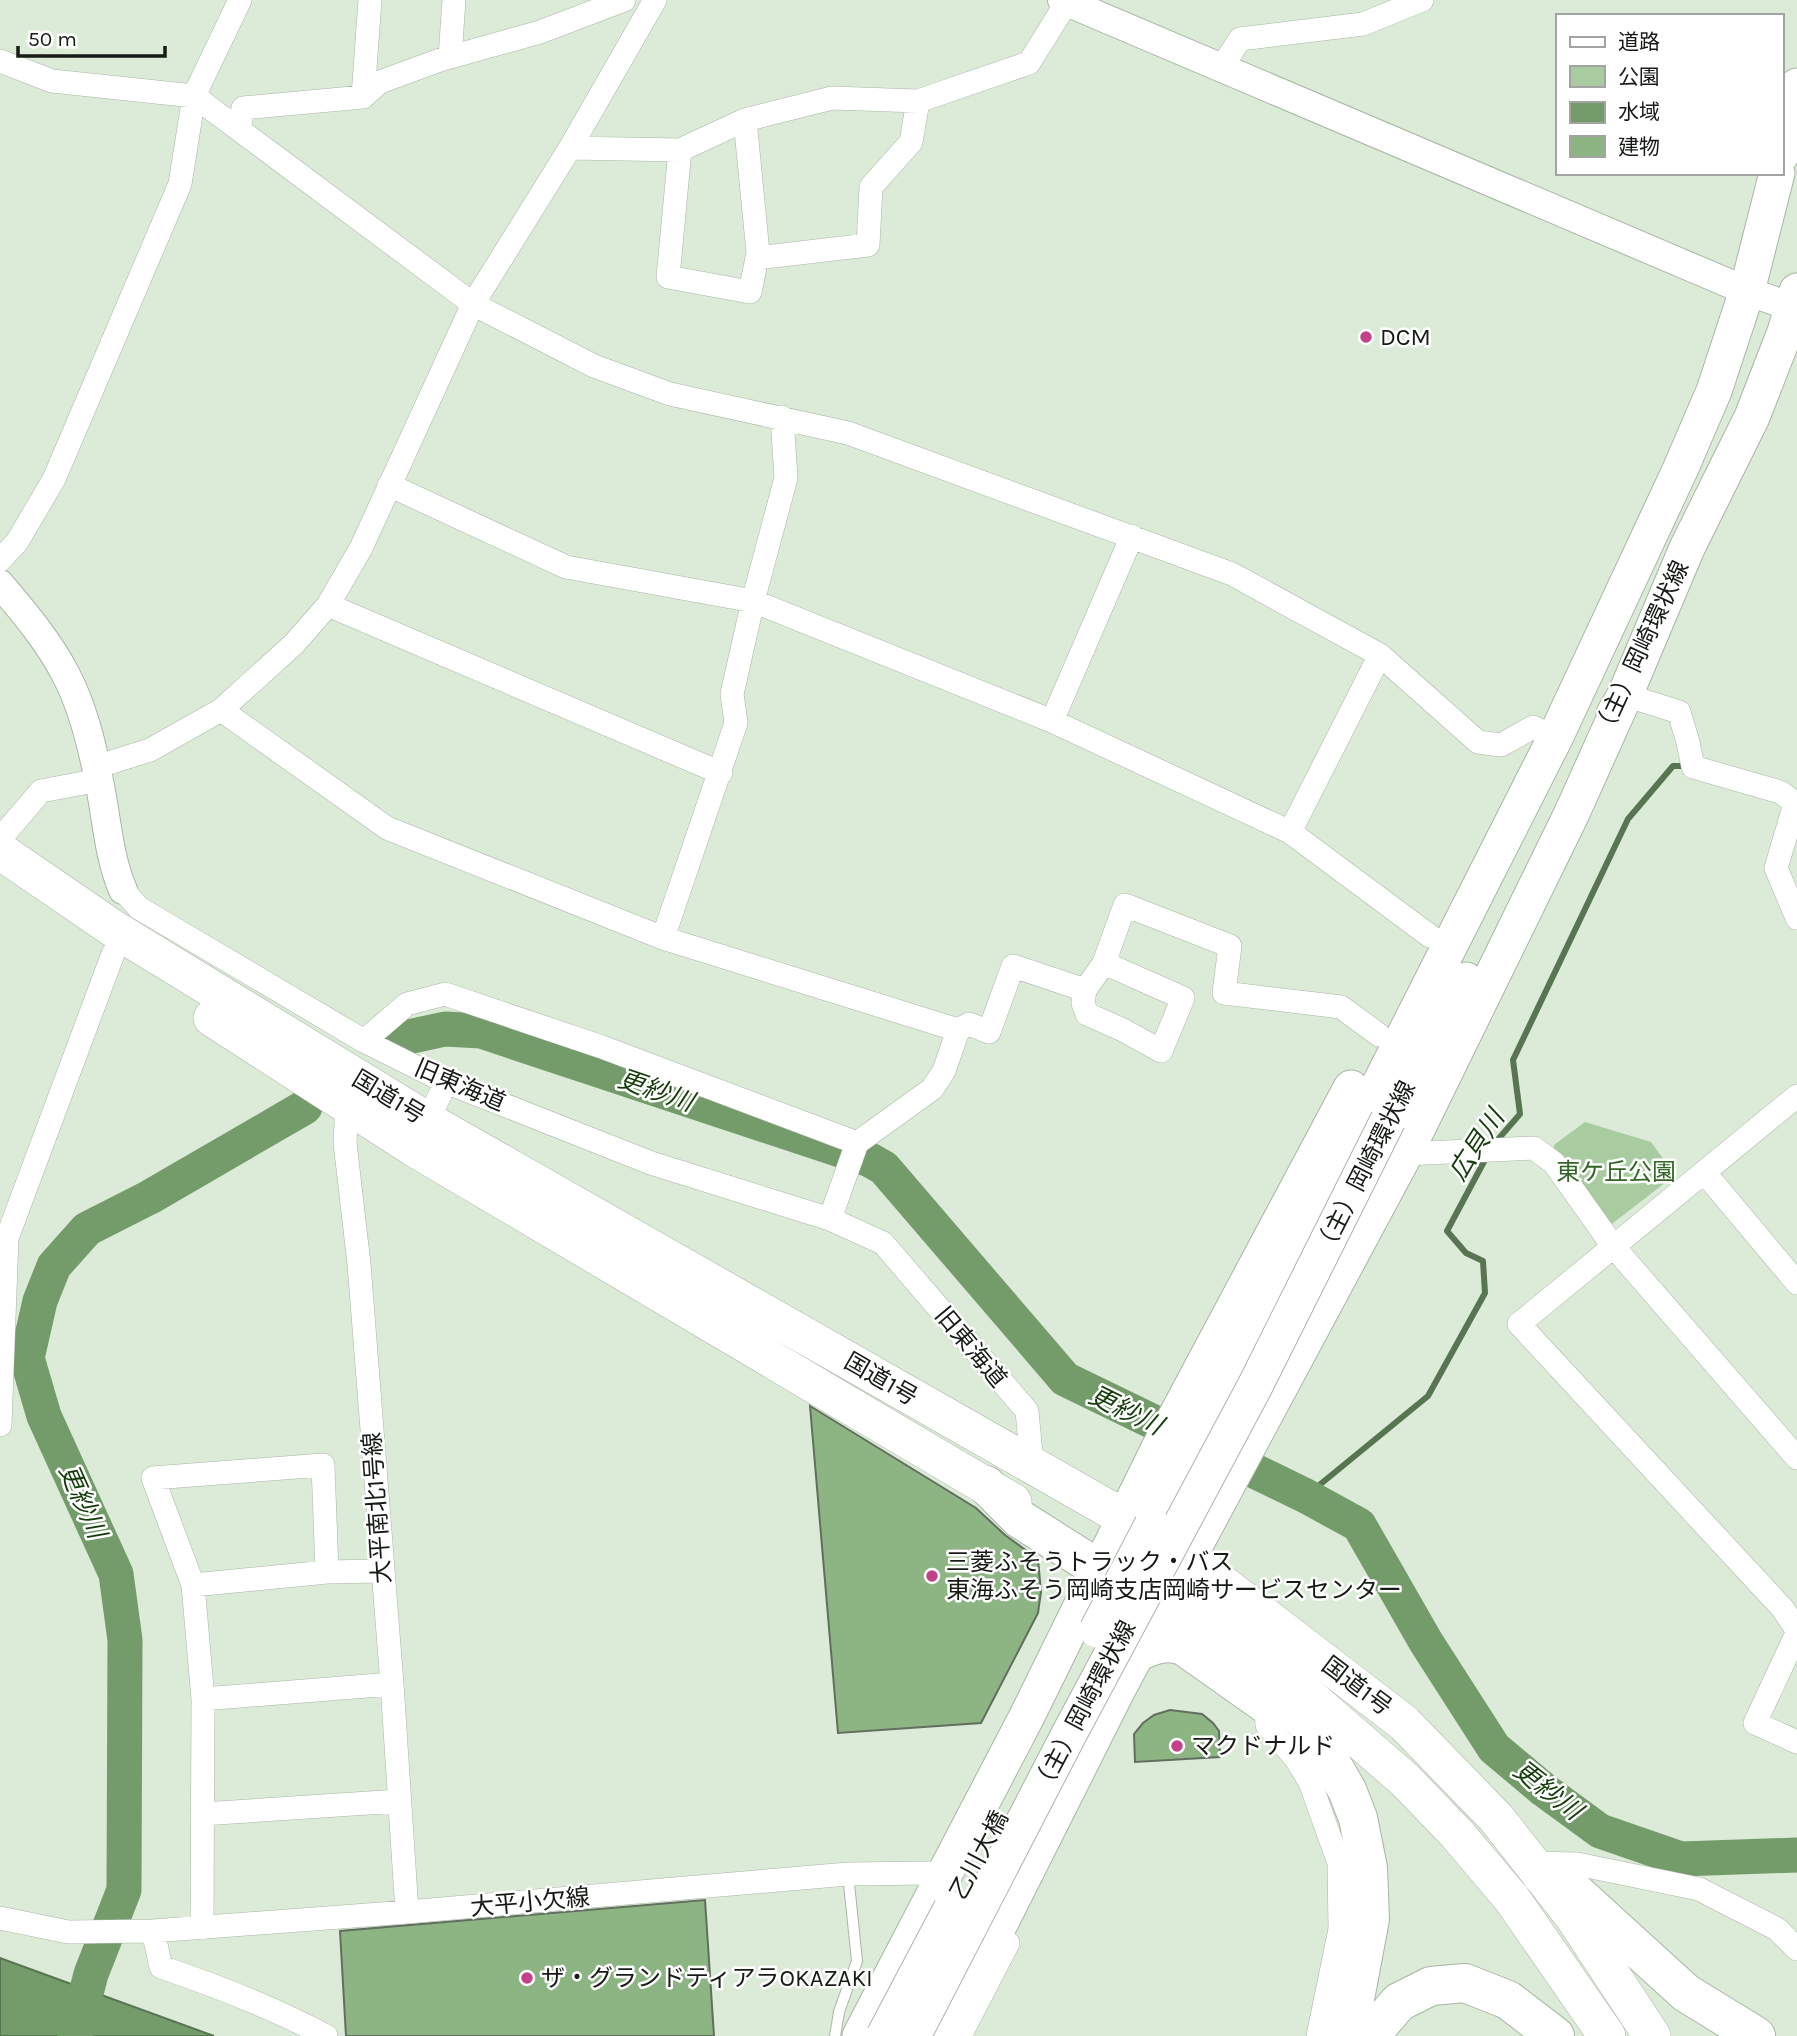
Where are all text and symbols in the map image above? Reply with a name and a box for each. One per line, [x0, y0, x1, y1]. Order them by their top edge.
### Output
scale bar [18, 14, 164, 58]
legend [1556, 14, 1783, 175]
text: 50 m [28, 27, 77, 51]
text: 道路 [1618, 30, 1660, 54]
text: 公園 [1618, 65, 1660, 89]
text: 水域 [1618, 100, 1660, 124]
text: 建物 [1618, 135, 1660, 159]
place label: DCM [1380, 323, 1431, 351]
marker: DCM [1358, 329, 1374, 345]
street label: （主）岡崎環状線 [1588, 556, 1694, 742]
street label: 旧東海道 [410, 1053, 510, 1117]
water label: 更紗川 [614, 1063, 701, 1119]
street label: 国道1号 [348, 1064, 430, 1130]
street label: （主）岡崎環状線 [1309, 1076, 1421, 1260]
water label: 広貝川 [1442, 1102, 1512, 1186]
park label: 東ケ丘公園 [1556, 1158, 1676, 1186]
street label: 旧東海道 [929, 1301, 1013, 1393]
street label: 国道1号 [839, 1347, 923, 1411]
water label: 更紗川 [1084, 1379, 1170, 1443]
street label: 大平南北1号線 [358, 1431, 396, 1585]
water label: 更紗川 [53, 1459, 114, 1546]
place label: 三菱ふそうトラック・バス 東海ふそう岡崎支店岡崎サービスセンター [946, 1548, 1402, 1604]
marker: 三菱ふそうトラック・バス 東海ふそう岡崎支店岡崎サービスセンター [924, 1568, 940, 1584]
street label: （主）岡崎環状線 [1027, 1616, 1141, 1798]
street label: 国道1号 [1317, 1651, 1397, 1721]
place label: マクドナルド [1191, 1732, 1335, 1760]
marker: マクドナルド [1169, 1738, 1185, 1754]
water label: 更紗川 [1507, 1754, 1590, 1828]
street label: 乙川大橋 [944, 1806, 1014, 1904]
street label: 大平小欠線 [469, 1883, 591, 1921]
place label: ザ・グランドティアラOKAZAKI [541, 1964, 873, 1992]
marker: ザ・グランドティアラOKAZAKI [519, 1970, 535, 1986]

